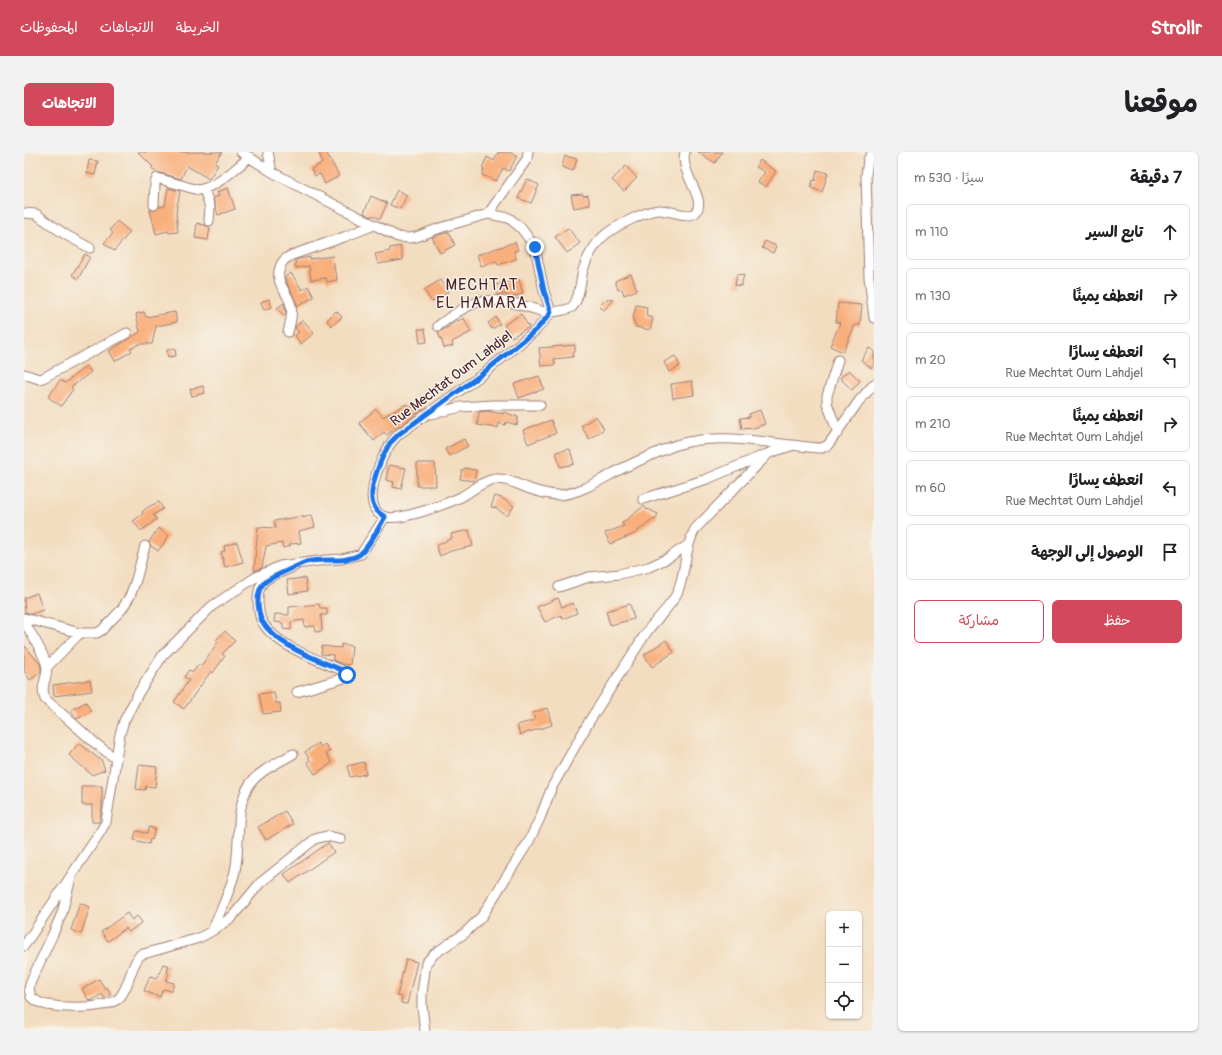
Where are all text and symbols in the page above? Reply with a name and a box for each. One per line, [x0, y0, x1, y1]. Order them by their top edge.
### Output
text: Strollr [1151, 16, 1202, 40]
text: المحفوظات [20, 19, 78, 36]
text: الاتجاهات [100, 19, 154, 36]
text: الخريطة [176, 19, 219, 36]
button: الاتجاهات [24, 83, 114, 126]
text: موقعنا [1124, 86, 1198, 121]
text: 7 دقيقة [1130, 167, 1182, 188]
text: سيرًا · 530 m [914, 170, 984, 186]
icon: ahead [1159, 221, 1181, 243]
text: تابع السير [1086, 223, 1143, 242]
text: 110 m [915, 224, 948, 240]
route end [526, 238, 544, 256]
district label: MECHTAT EL HAMARA [436, 275, 528, 313]
icon: right [1159, 285, 1181, 307]
text: انعطف يمينًا [1073, 287, 1143, 306]
text: 130 m [915, 288, 951, 304]
street label: Rue Mechtat Oum Lahdjel [387, 327, 516, 430]
text: انعطف يسارًا [1069, 343, 1143, 362]
icon: left [1159, 349, 1181, 371]
text: 20 m [915, 352, 946, 368]
text: Rue Mechtat Oum Lahdjel [1005, 365, 1143, 381]
text: انعطف يمينًا [1073, 407, 1143, 426]
icon: right [1159, 413, 1181, 435]
text: 210 m [915, 416, 951, 432]
text: Rue Mechtat Oum Lahdjel [1005, 429, 1143, 445]
text: انعطف يسارًا [1069, 471, 1143, 490]
icon: left [1159, 477, 1181, 499]
text: 60 m [915, 480, 946, 496]
text: Rue Mechtat Oum Lahdjel [1005, 493, 1143, 509]
icon: arrive [1159, 541, 1181, 563]
text: الوصول إلى الوجهة [1031, 543, 1143, 562]
button: مشاركة [914, 600, 1044, 643]
button: حفظ [1052, 600, 1182, 643]
route start [338, 666, 356, 684]
map controls [826, 911, 862, 1019]
button: + [826, 911, 862, 947]
button: − [826, 947, 862, 983]
button: locate [826, 983, 862, 1019]

